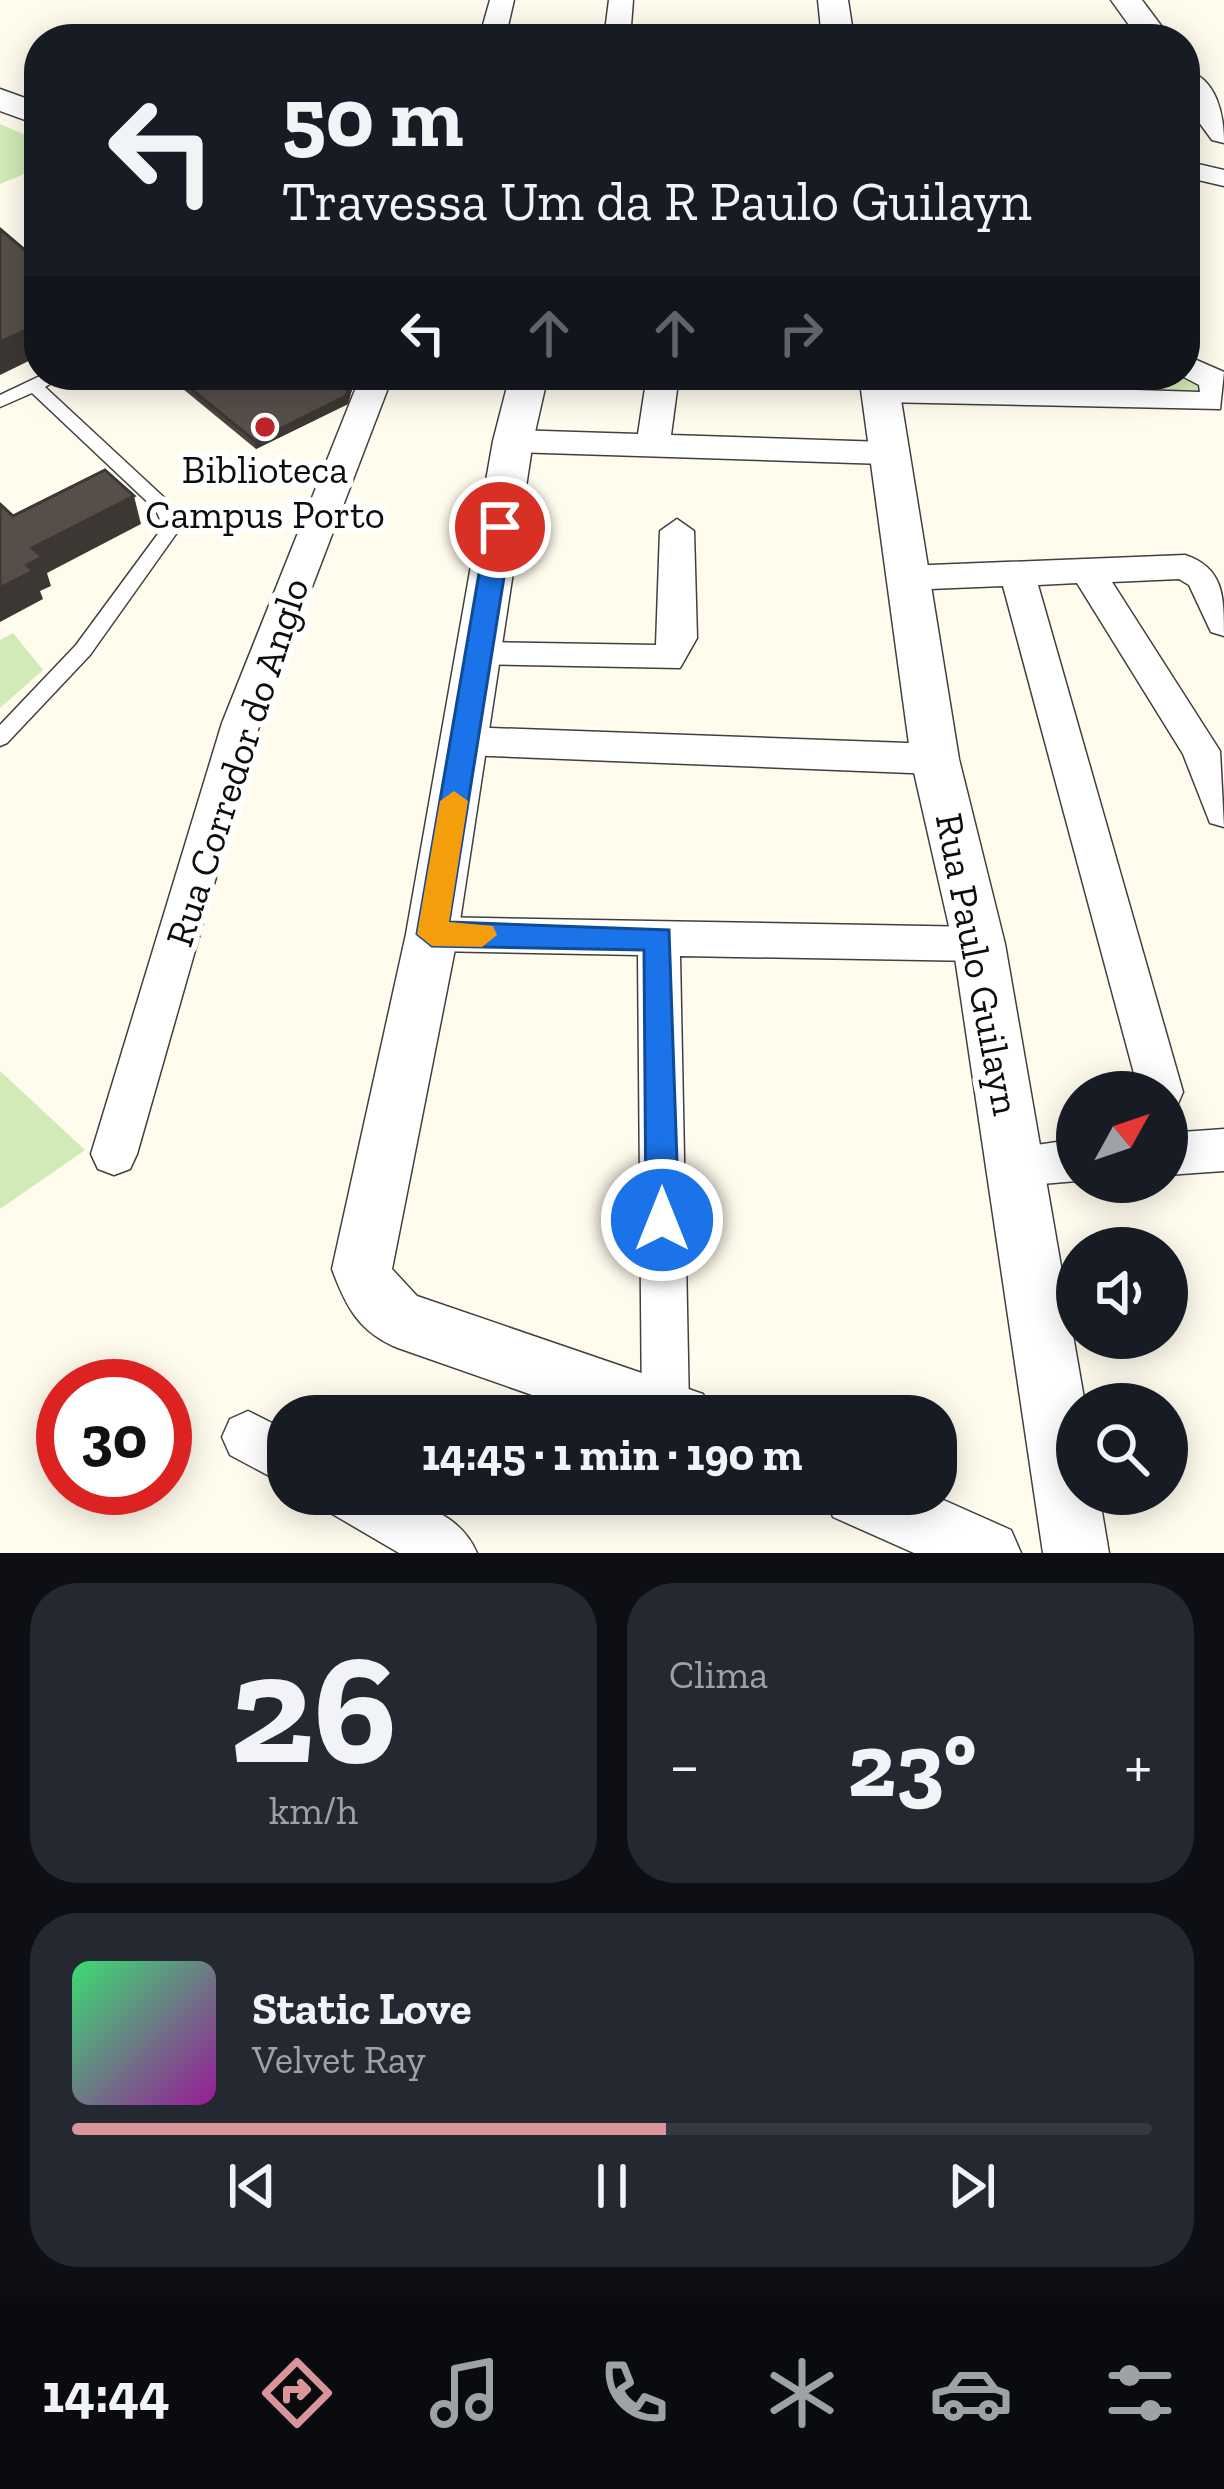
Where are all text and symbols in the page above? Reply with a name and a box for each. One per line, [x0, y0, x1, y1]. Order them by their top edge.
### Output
text: 50 m [282, 67, 464, 168]
icon: left [84, 72, 240, 228]
text: Travessa Um da R Paulo Guilayn [282, 169, 1032, 234]
icon: left [390, 300, 456, 366]
icon: ahead [516, 300, 582, 366]
icon: ahead [642, 300, 708, 366]
icon: right [768, 300, 834, 366]
marker: Biblioteca Campus Porto [252, 414, 278, 440]
place label: Biblioteca Campus Porto [145, 446, 385, 538]
pin [449, 476, 551, 578]
icon: arrive [467, 494, 533, 560]
street label: Rua Corredor do Anglo [155, 572, 319, 952]
street label: Rua Paulo Guilayn [926, 809, 1030, 1119]
north arrow [1056, 1071, 1188, 1203]
map controls [1056, 1071, 1188, 1515]
position arrow [599, 1157, 725, 1283]
button: sound [1056, 1227, 1188, 1359]
speed limit sign: 30 [36, 1359, 192, 1515]
button: search [1056, 1383, 1188, 1515]
text: 14:45 · 1 min · 190 m [422, 1428, 802, 1482]
text: 26 [230, 1615, 397, 1802]
text: Clima [669, 1651, 768, 1698]
text: 23° [848, 1711, 977, 1819]
text: − [669, 1726, 700, 1805]
text: + [1124, 1726, 1152, 1805]
text: km/h [269, 1787, 358, 1834]
text: Static Love [252, 1982, 471, 2036]
text: Velvet Ray [252, 2036, 426, 2083]
icon: previous [219, 2153, 285, 2219]
icon: pause [579, 2153, 645, 2219]
icon: next [939, 2153, 1005, 2219]
icon: directions [255, 2351, 339, 2435]
icon: music [423, 2351, 507, 2435]
icon: phone [592, 2351, 676, 2435]
icon: climate [760, 2351, 844, 2435]
icon: car [929, 2351, 1013, 2435]
icon: filters [1098, 2351, 1182, 2435]
text: 14:44 [42, 2361, 170, 2426]

